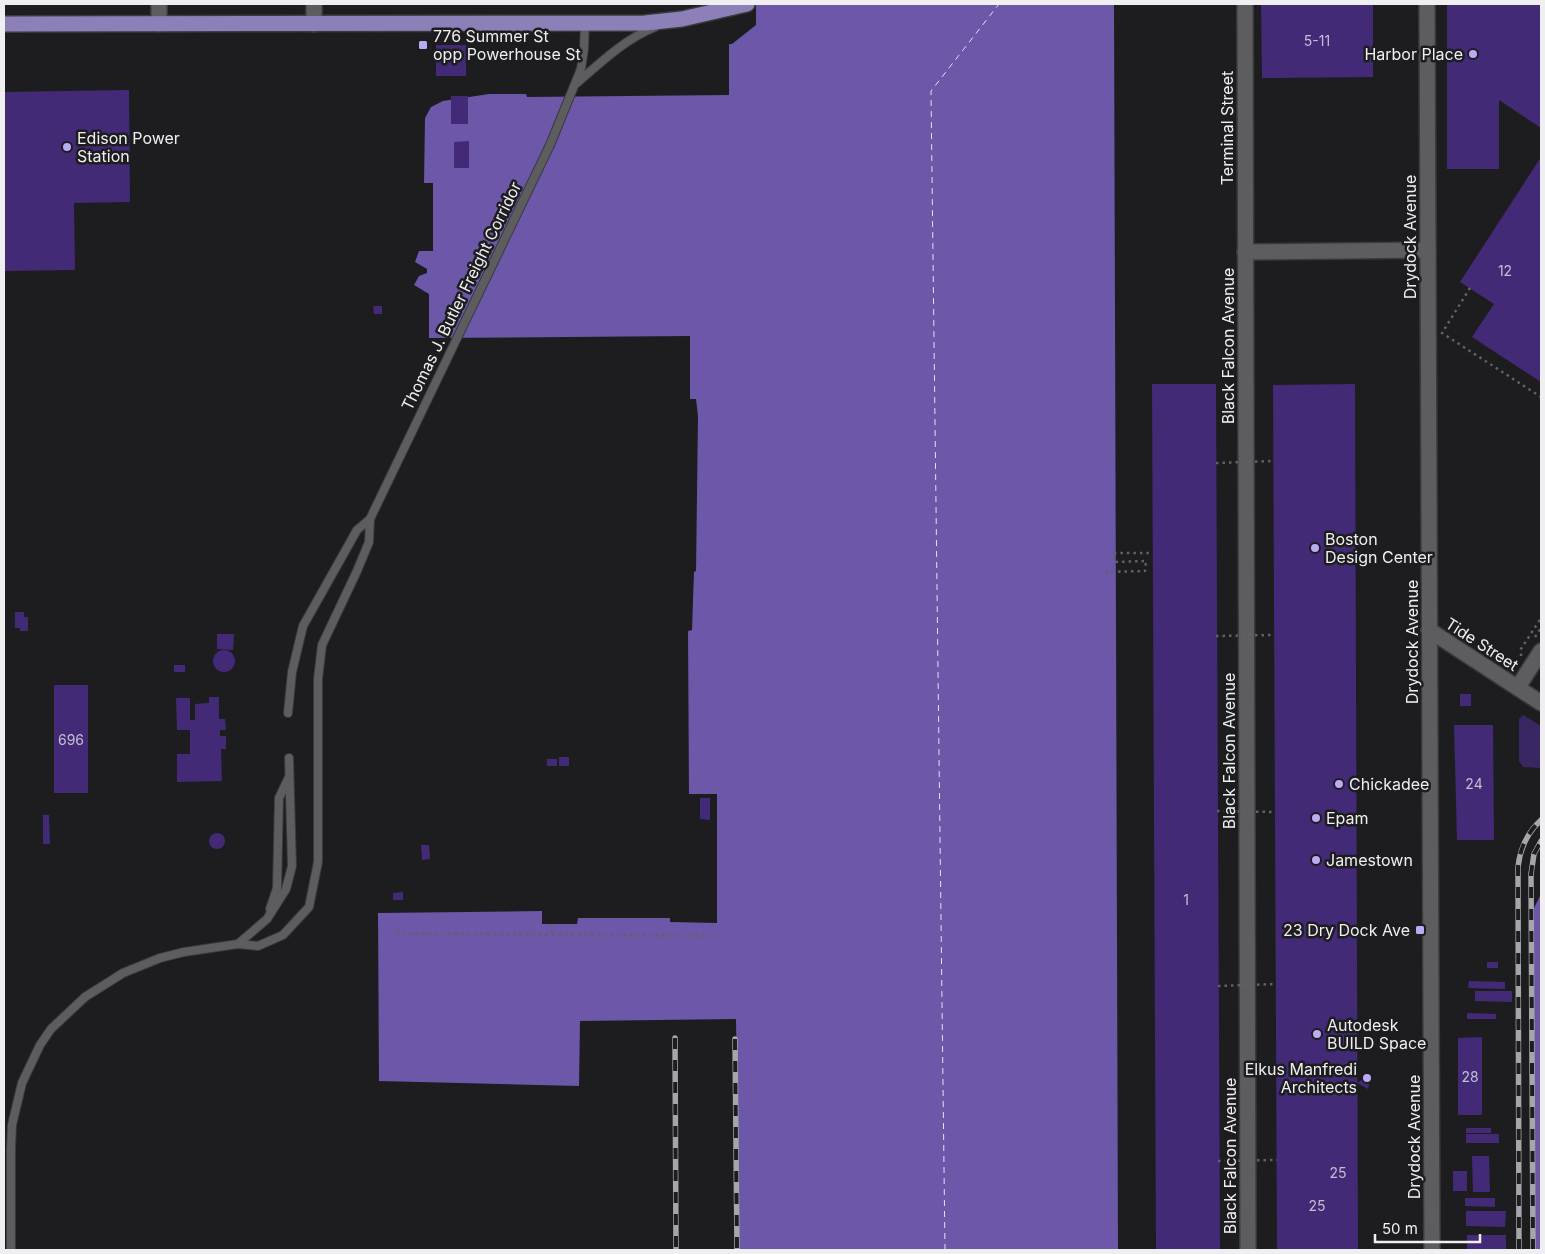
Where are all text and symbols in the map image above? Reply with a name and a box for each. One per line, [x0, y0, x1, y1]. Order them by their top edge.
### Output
place label: 776 Summer St opp Powerhouse St [433, 26, 581, 64]
house number: 5-11 [1304, 32, 1330, 49]
marker: 776 Summer St opp Powerhouse St [417, 39, 429, 51]
place label: Harbor Place [1364, 44, 1463, 64]
marker: Harbor Place [1467, 48, 1479, 60]
street label: Terminal Street [1217, 71, 1237, 185]
place label: Edison Power Station [77, 128, 180, 166]
marker: Edison Power Station [61, 141, 73, 153]
street label: Drydock Avenue [1400, 175, 1420, 299]
street label: Thomas J. Butler Freight Corridor [397, 178, 525, 414]
house number: 12 [1498, 262, 1512, 279]
street label: Black Falcon Avenue [1218, 268, 1238, 424]
place label: Boston Design Center [1325, 529, 1433, 567]
marker: Boston Design Center [1309, 542, 1321, 554]
street label: Drydock Avenue [1402, 580, 1422, 704]
street label: Tide Street [1442, 613, 1522, 675]
street label: Black Falcon Avenue [1219, 673, 1239, 829]
house number: 696 [58, 731, 84, 748]
place label: Chickadee [1349, 774, 1429, 794]
house number: 24 [1465, 775, 1483, 792]
marker: Chickadee [1333, 778, 1345, 790]
place label: Epam [1326, 808, 1369, 828]
marker: Epam [1310, 812, 1322, 824]
place label: Jamestown [1326, 850, 1413, 870]
marker: Jamestown [1310, 854, 1322, 866]
house number: 1 [1183, 891, 1189, 908]
place label: 23 Dry Dock Ave [1283, 920, 1410, 940]
marker: 23 Dry Dock Ave [1414, 924, 1426, 936]
place label: Autodesk BUILD Space [1327, 1015, 1426, 1053]
marker: Autodesk BUILD Space [1311, 1028, 1323, 1040]
place label: Elkus Manfredi Architects [1245, 1059, 1357, 1097]
house number: 28 [1461, 1068, 1479, 1085]
marker: Elkus Manfredi Architects [1361, 1072, 1373, 1084]
street label: Drydock Avenue [1404, 1075, 1424, 1199]
street label: Black Falcon Avenue [1220, 1078, 1240, 1234]
house number: 25 [1329, 1164, 1347, 1181]
house number: 25 [1308, 1197, 1326, 1214]
scale bar [1375, 1212, 1480, 1244]
text: 50 m [1382, 1219, 1418, 1238]

